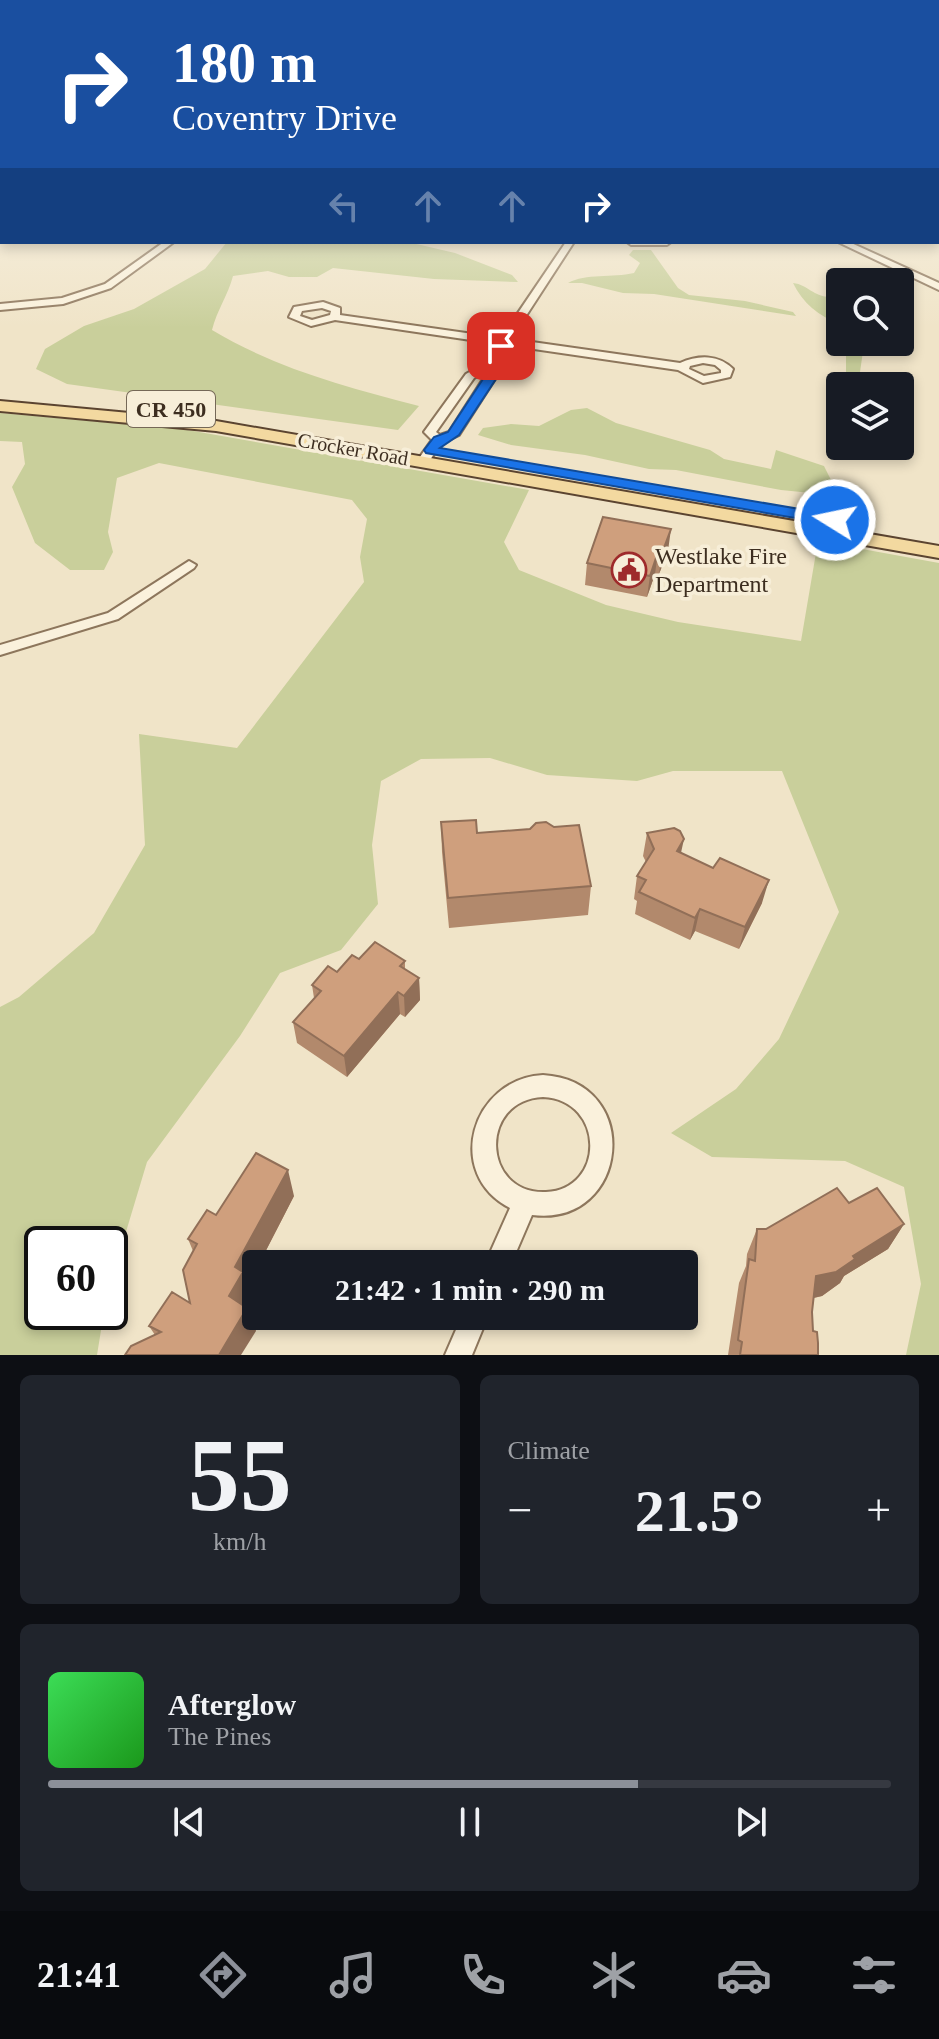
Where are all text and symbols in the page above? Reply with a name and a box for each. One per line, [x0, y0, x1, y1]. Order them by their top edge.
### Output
icon: right [40, 32, 144, 136]
text: 180 m [172, 32, 317, 94]
text: Coventry Drive [172, 98, 397, 138]
icon: left [322, 184, 366, 228]
icon: ahead [406, 184, 450, 228]
icon: ahead [490, 184, 534, 228]
icon: right [574, 184, 618, 228]
map controls [826, 268, 914, 460]
button: search [826, 268, 914, 356]
pin [467, 312, 535, 380]
icon: arrive [479, 324, 523, 368]
button: layers [826, 372, 914, 460]
road number: CR 450 [127, 391, 215, 427]
street label: Crocker Road [296, 428, 410, 470]
position arrow [793, 478, 877, 562]
place label: Westlake Fire Department [655, 543, 787, 597]
public building icon: Westlake Fire Department [610, 551, 648, 589]
speed limit sign: 60 [24, 1226, 128, 1330]
text: 21:42 · 1 min · 290 m [335, 1273, 605, 1306]
text: 55 [188, 1417, 292, 1532]
text: Climate [508, 1436, 590, 1465]
text: 21.5° [635, 1478, 764, 1544]
text: − [508, 1486, 532, 1535]
text: + [866, 1486, 891, 1535]
text: km/h [213, 1527, 266, 1556]
text: Afterglow [168, 1688, 296, 1721]
text: The Pines [168, 1722, 271, 1751]
icon: previous [167, 1800, 211, 1844]
icon: pause [448, 1800, 492, 1844]
icon: next [729, 1800, 773, 1844]
icon: directions [195, 1947, 251, 2003]
icon: music [325, 1947, 381, 2003]
icon: phone [455, 1947, 511, 2003]
icon: climate [586, 1947, 642, 2003]
icon: car [716, 1947, 772, 2003]
icon: filters [846, 1947, 902, 2003]
text: 21:41 [37, 1955, 121, 1995]

